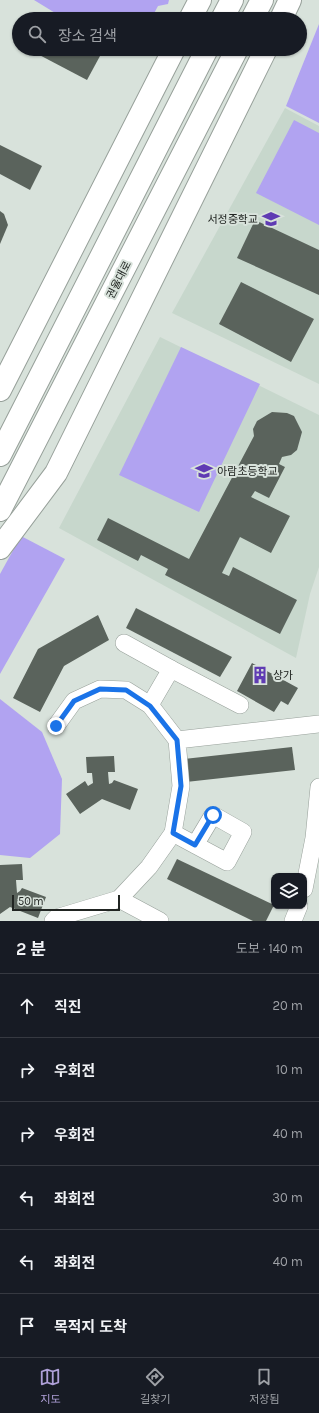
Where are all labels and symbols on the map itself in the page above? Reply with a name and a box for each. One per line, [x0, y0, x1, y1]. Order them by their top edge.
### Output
school or university icon: 서정중학교 [261, 209, 281, 229]
place label: 서정중학교 [207, 213, 258, 226]
street label: 권율대로 [104, 259, 134, 301]
school or university icon: 아람초등학교 [194, 461, 214, 481]
place label: 아람초등학교 [217, 465, 278, 478]
building icon: 상가 [250, 665, 270, 685]
place label: 상가 [273, 669, 293, 682]
route end [47, 717, 65, 735]
route start [204, 806, 222, 824]
scale bar [12, 893, 120, 912]

